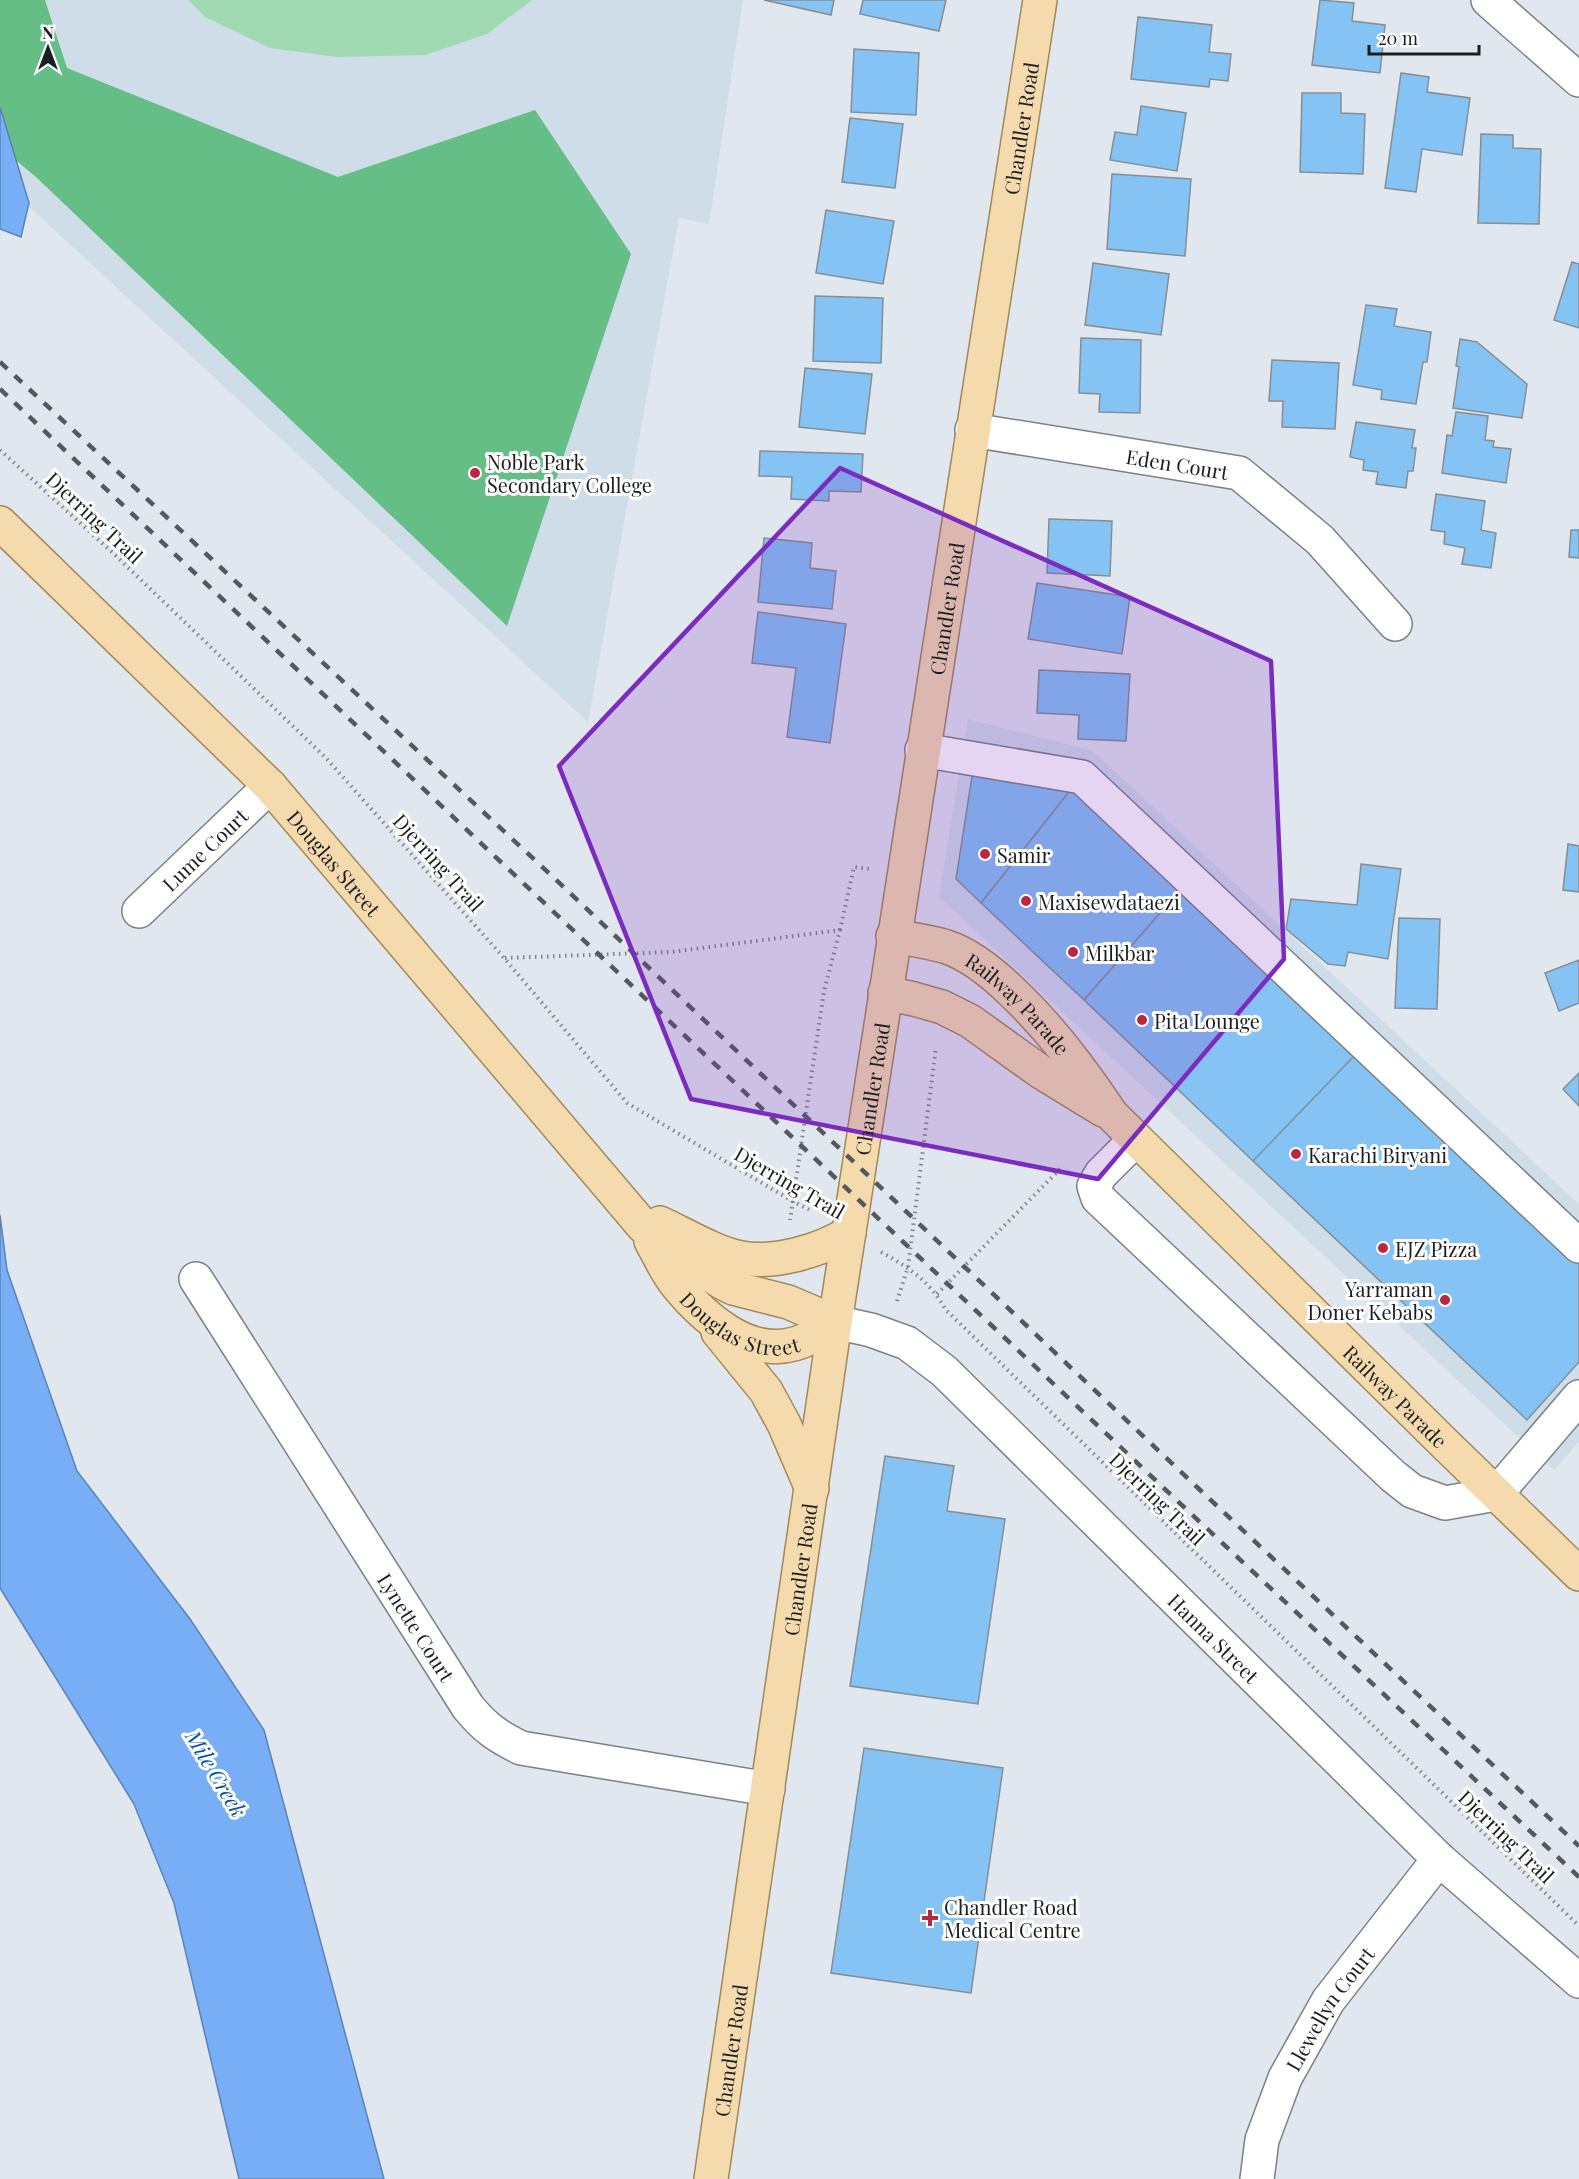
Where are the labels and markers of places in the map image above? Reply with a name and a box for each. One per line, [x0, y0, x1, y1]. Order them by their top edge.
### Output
place label: Noble Park Secondary College [487, 448, 652, 498]
marker: Noble Park Secondary College [468, 466, 482, 480]
place label: Samir [997, 841, 1050, 868]
marker: Samir [978, 847, 992, 861]
place label: Maxisewdataezi [1038, 888, 1180, 915]
marker: Maxisewdataezi [1019, 894, 1033, 908]
place label: Milkbar [1085, 939, 1155, 966]
marker: Milkbar [1066, 945, 1080, 959]
place label: Pita Lounge [1154, 1007, 1260, 1034]
marker: Pita Lounge [1135, 1013, 1149, 1027]
place label: Karachi Biryani [1308, 1141, 1447, 1168]
marker: Karachi Biryani [1289, 1147, 1303, 1161]
place label: EJZ Pizza [1395, 1235, 1477, 1262]
marker: EJZ Pizza [1376, 1241, 1390, 1255]
place label: Yarraman Doner Kebabs [1307, 1275, 1433, 1325]
marker: Yarraman Doner Kebabs [1438, 1293, 1452, 1307]
place label: Chandler Road Medical Centre [944, 1893, 1081, 1943]
marker: Chandler Road Medical Centre [921, 1909, 939, 1927]

